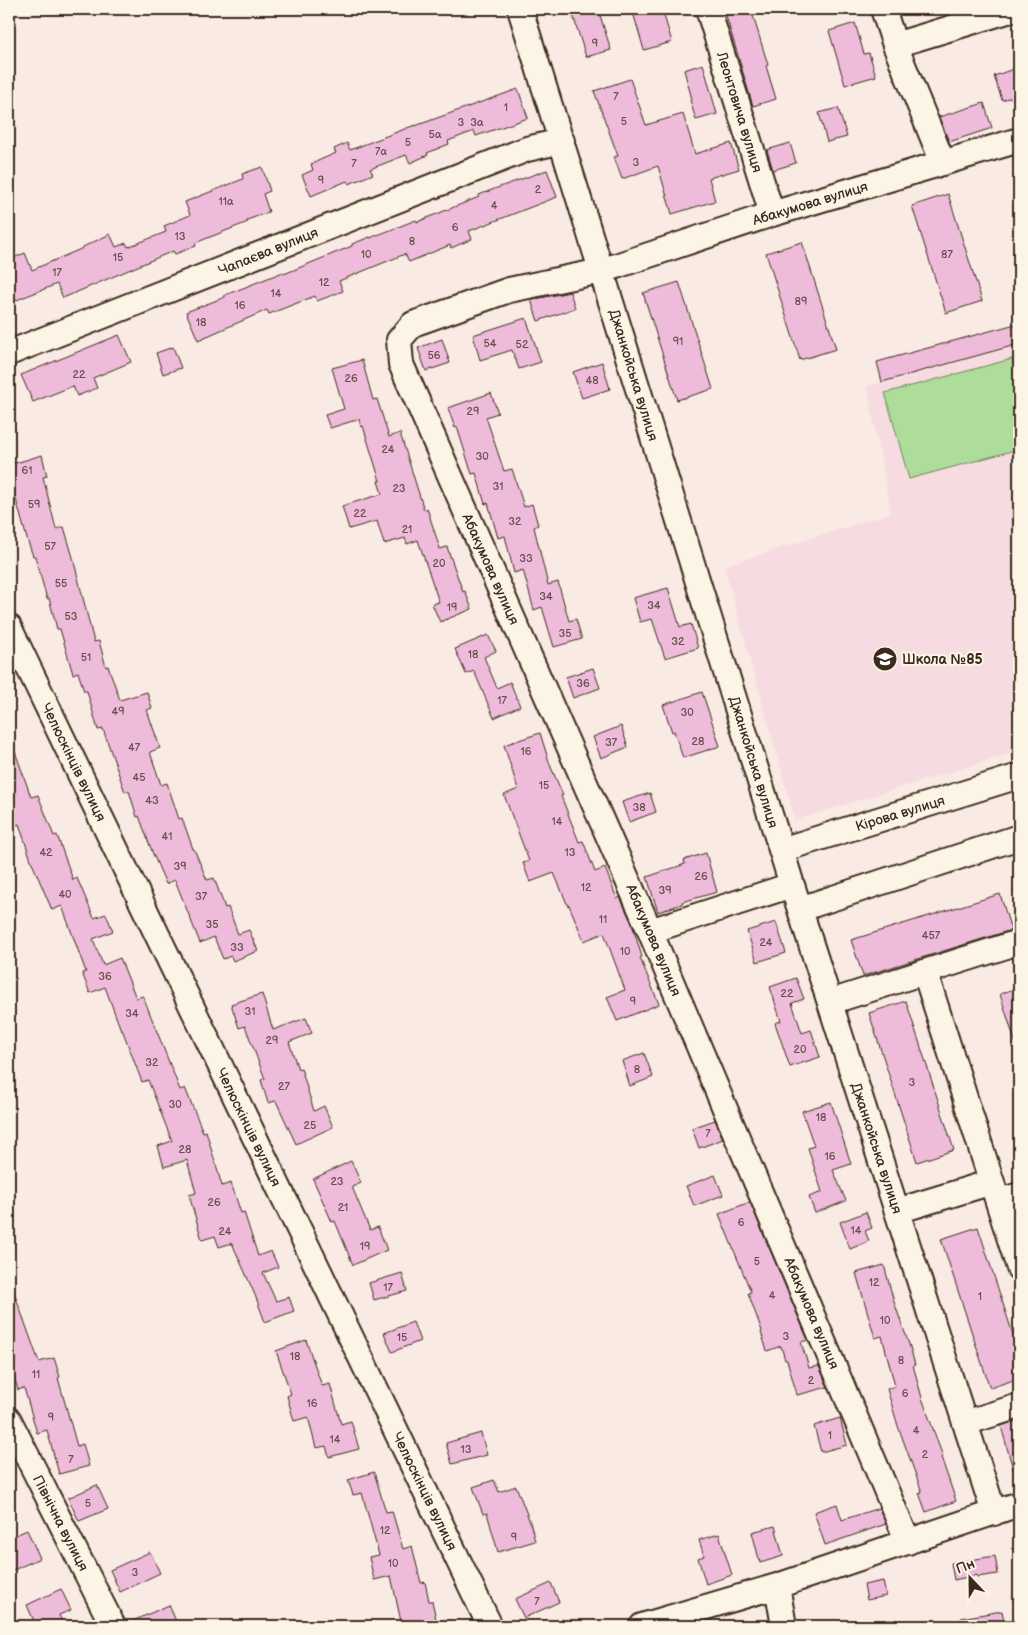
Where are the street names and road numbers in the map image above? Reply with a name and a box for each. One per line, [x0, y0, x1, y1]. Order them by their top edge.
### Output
street label: Леонтовича вулиця [713, 49, 766, 175]
street label: Абакумова вулиця [749, 178, 870, 229]
street label: Чапаєва вулиця [216, 224, 321, 279]
street label: Джанкойська вулиця [605, 307, 662, 443]
street label: Абакумова вулиця [458, 510, 523, 628]
street label: Джанкойська вулиця [725, 694, 782, 830]
street label: Челюскінців вулиця [38, 700, 110, 824]
street label: Кірова вулиця [853, 792, 947, 835]
street label: Абакумова вулиця [622, 881, 685, 999]
street label: Челюскінців вулиця [213, 1065, 285, 1189]
street label: Джанкойська вулиця [847, 1080, 906, 1216]
street label: Абакумова вулиця [780, 1254, 843, 1372]
street label: Челюскінців вулиця [389, 1429, 461, 1553]
street label: Північна вулиця [29, 1472, 92, 1574]

